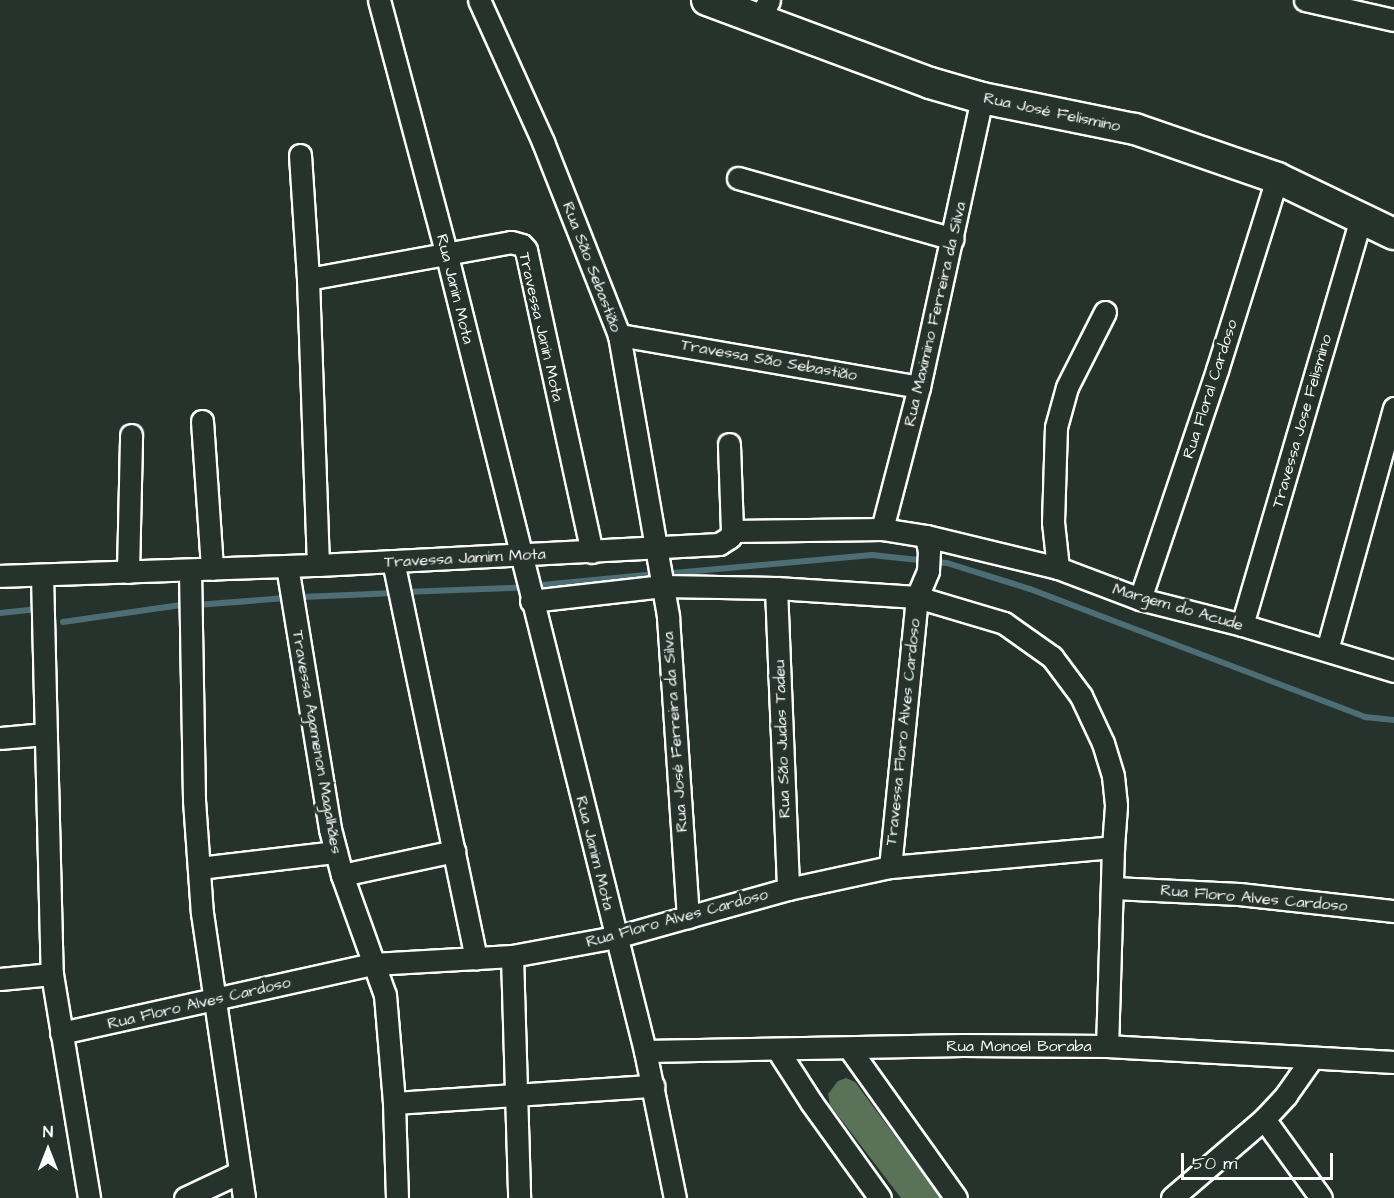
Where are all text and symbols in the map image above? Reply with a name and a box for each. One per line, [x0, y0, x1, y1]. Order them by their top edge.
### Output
street label: Rua José Felismino [982, 88, 1122, 136]
street label: Rua São Sebastião [558, 199, 626, 335]
street label: Rua Maximino Ferreira da Silva [900, 200, 970, 428]
street label: Rua Janin Mota [432, 232, 478, 346]
street label: Travessa Janin Mota [514, 250, 568, 404]
street label: Rua Floral Cardoso [1178, 317, 1242, 461]
street label: Travessa Jose Felismino [1268, 332, 1336, 510]
street label: Travessa São Sebastião [679, 335, 859, 385]
street label: Travessa Jamim Mota [384, 544, 546, 572]
street label: Margem do Acude [1110, 579, 1246, 635]
street label: Travessa Floro Alves Cardoso [882, 618, 924, 846]
street label: Travessa Agamenon Magalhães [288, 629, 346, 855]
street label: Rua José Ferreira da Silva [658, 631, 692, 833]
street label: Rua São Judas Tadeu [770, 660, 794, 818]
street label: Rua Janim Mota [572, 794, 618, 912]
street label: Rua Floro Alves Cardoso [1160, 880, 1348, 916]
street label: Rua Floro Alves Cardoso [584, 884, 770, 952]
street label: Rua Floro Alves Cardoso [105, 973, 293, 1033]
street label: Rua Monoel Boraba [946, 1036, 1092, 1056]
north arrow [18, 1120, 78, 1180]
text: N [43, 1121, 53, 1143]
scale bar [1184, 1141, 1336, 1179]
text: 50 m [1192, 1151, 1237, 1176]

